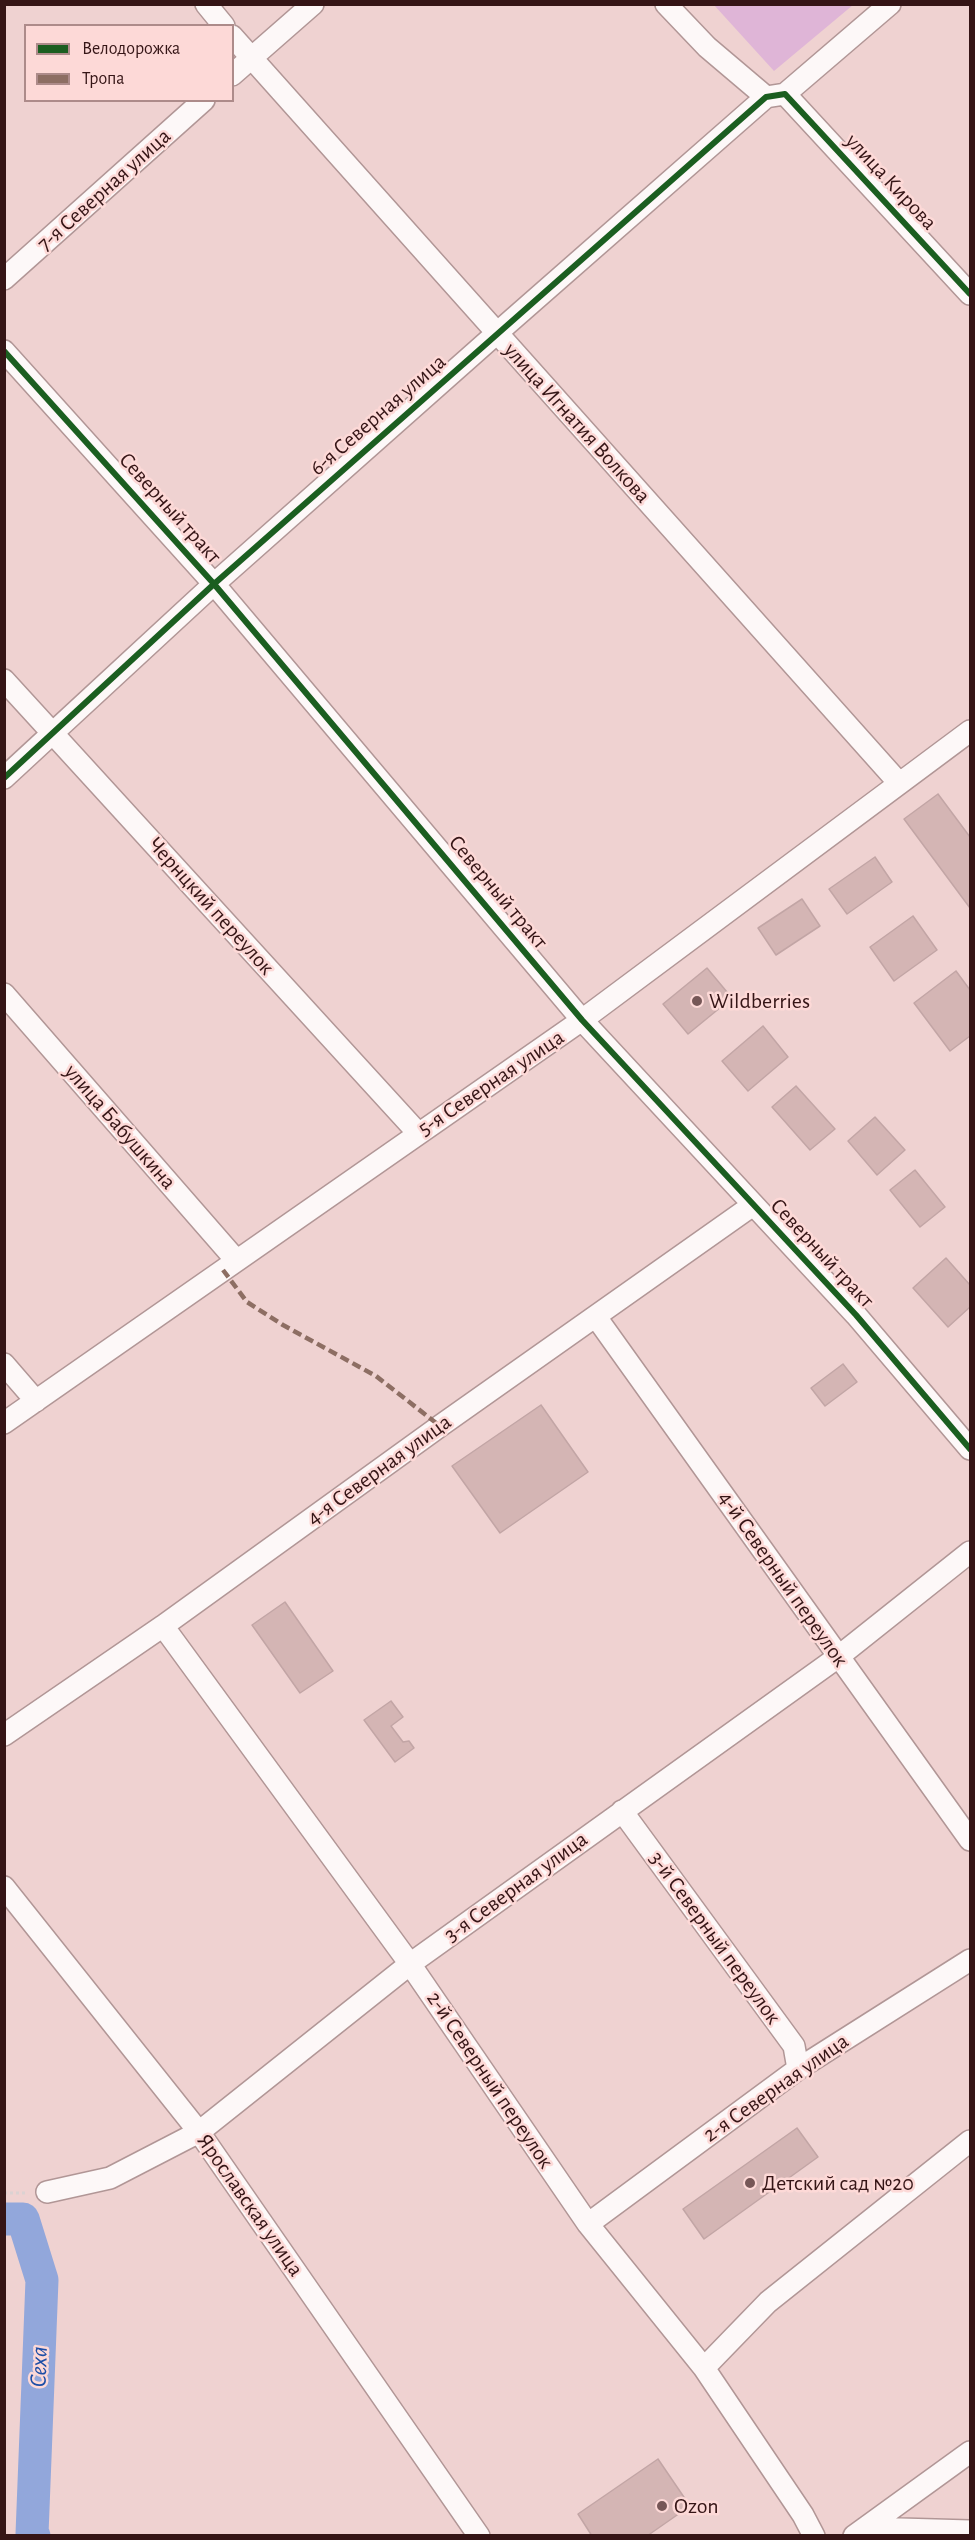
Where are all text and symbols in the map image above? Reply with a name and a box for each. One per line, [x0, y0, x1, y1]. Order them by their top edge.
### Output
legend [24, 24, 234, 102]
text: Велодорожка [82, 40, 180, 58]
text: Тропа [82, 70, 125, 88]
street label: 7-я Северная улица [32, 123, 176, 257]
street label: улица Кирова [840, 128, 942, 236]
street label: улица Игнатия Волкова [498, 337, 656, 509]
street label: 6-я Северная улица [304, 349, 452, 481]
street label: Северный тракт [113, 447, 227, 569]
street label: Северный тракт [443, 830, 553, 954]
street label: Чернцкий переулок [142, 832, 280, 980]
place label: Wildberries [709, 988, 810, 1014]
marker: Wildberries [690, 994, 704, 1008]
street label: 5-я Северная улица [413, 1024, 569, 1142]
street label: улица Бабушкина [58, 1059, 182, 1195]
street label: Северный тракт [764, 1193, 880, 1313]
street label: 4-я Северная улица [302, 1409, 456, 1531]
street label: 4-й Северный переулок [712, 1486, 854, 1672]
street label: 3-я Северная улица [439, 1826, 593, 1948]
street label: 3-й Северный переулок [643, 1846, 787, 2030]
street label: 2-й Северный переулок [421, 1986, 559, 2174]
street label: 2-я Северная улица [698, 2028, 854, 2148]
street label: Ярославская улица [191, 2129, 309, 2281]
place label: Детский сад №20 [762, 2170, 914, 2196]
marker: Детский сад №20 [743, 2176, 757, 2190]
water label: Сеха [24, 2346, 54, 2388]
place label: Ozon [674, 2493, 719, 2519]
marker: Ozon [655, 2499, 669, 2513]

